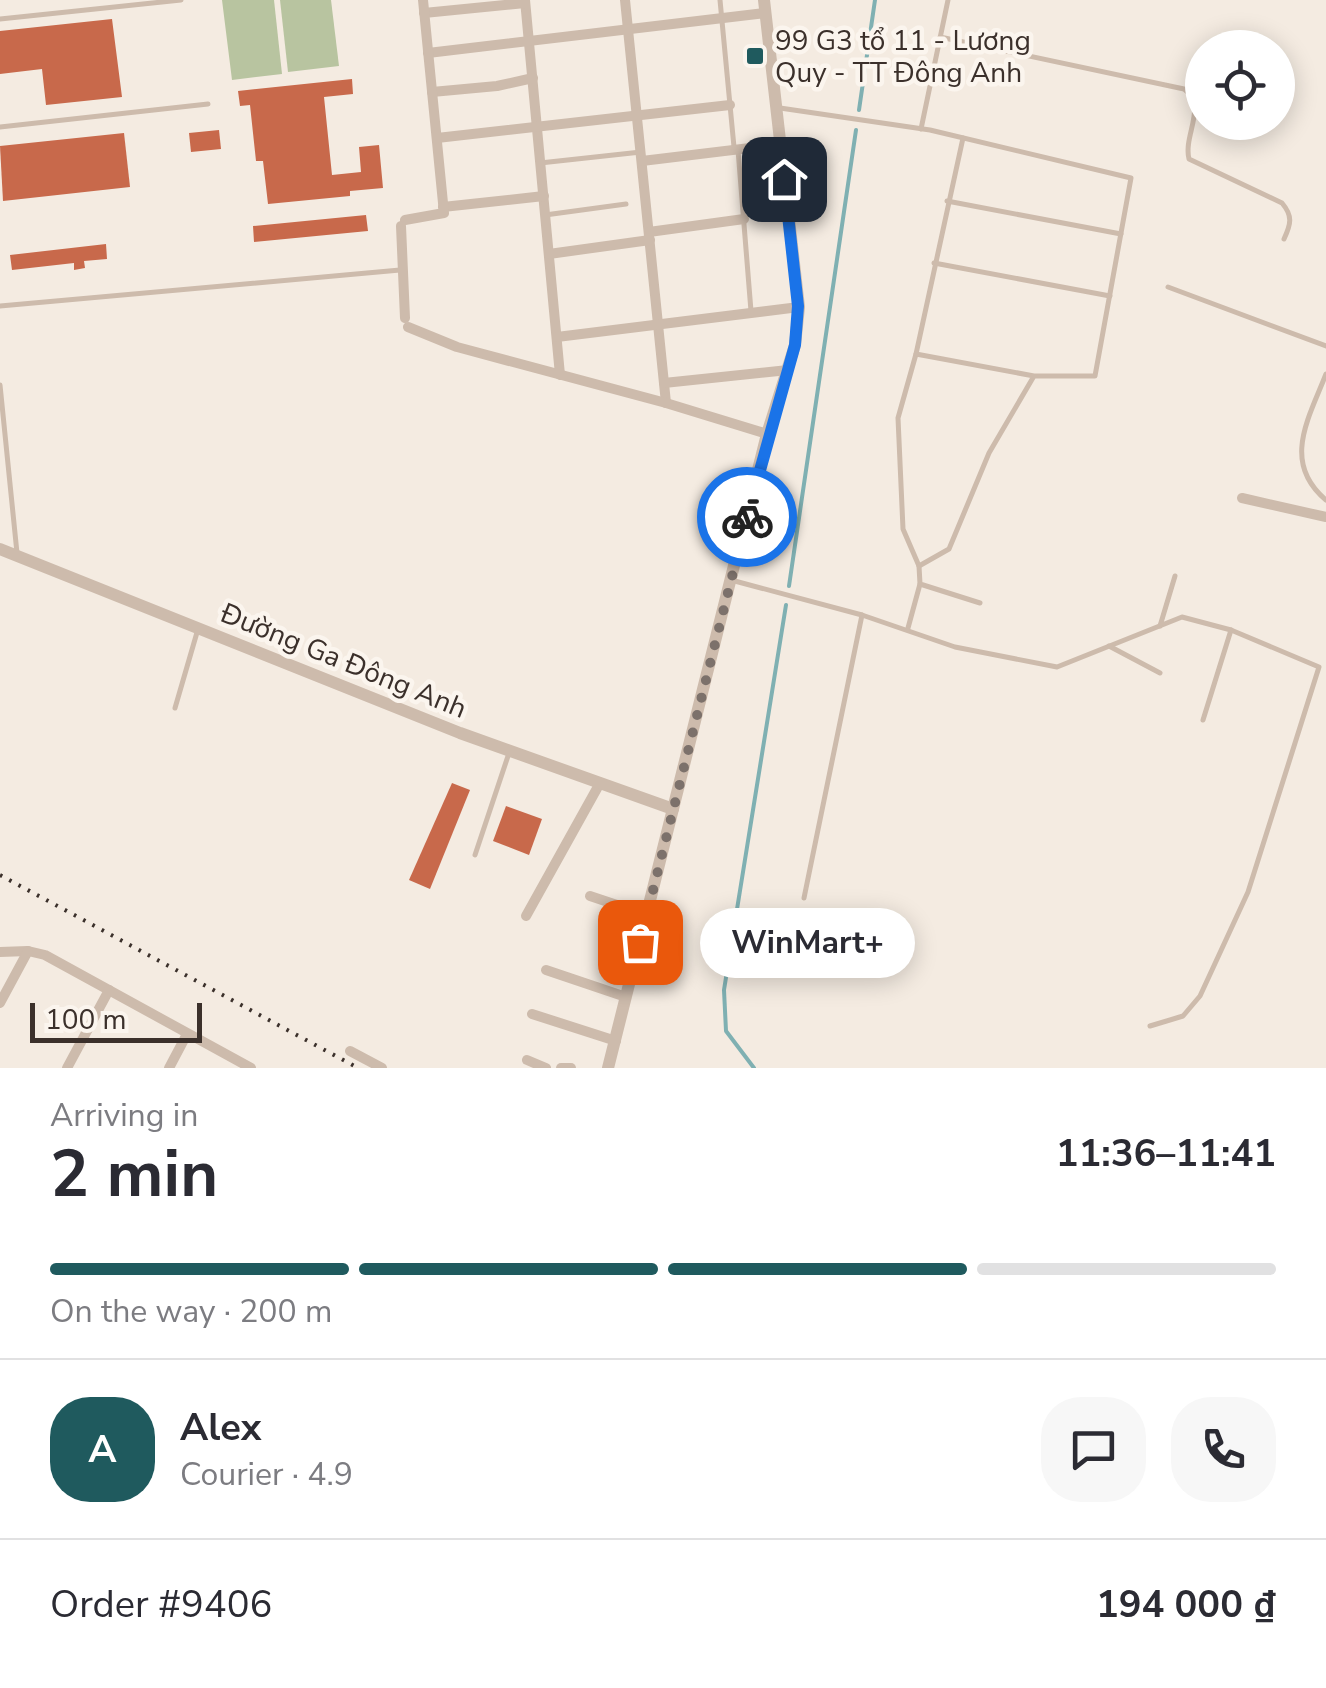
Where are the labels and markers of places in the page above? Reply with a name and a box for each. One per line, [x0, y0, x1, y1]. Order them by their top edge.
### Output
place label: 99 G3 tổ 11 - Lương Quy - TT Đông Anh [775, 22, 1031, 92]
marker: 99 G3 tổ 11 - Lương Quy - TT Đông Anh [744, 45, 766, 67]
pin [742, 137, 827, 222]
pin [598, 900, 683, 985]
callout: WinMart+ [700, 907, 915, 977]

